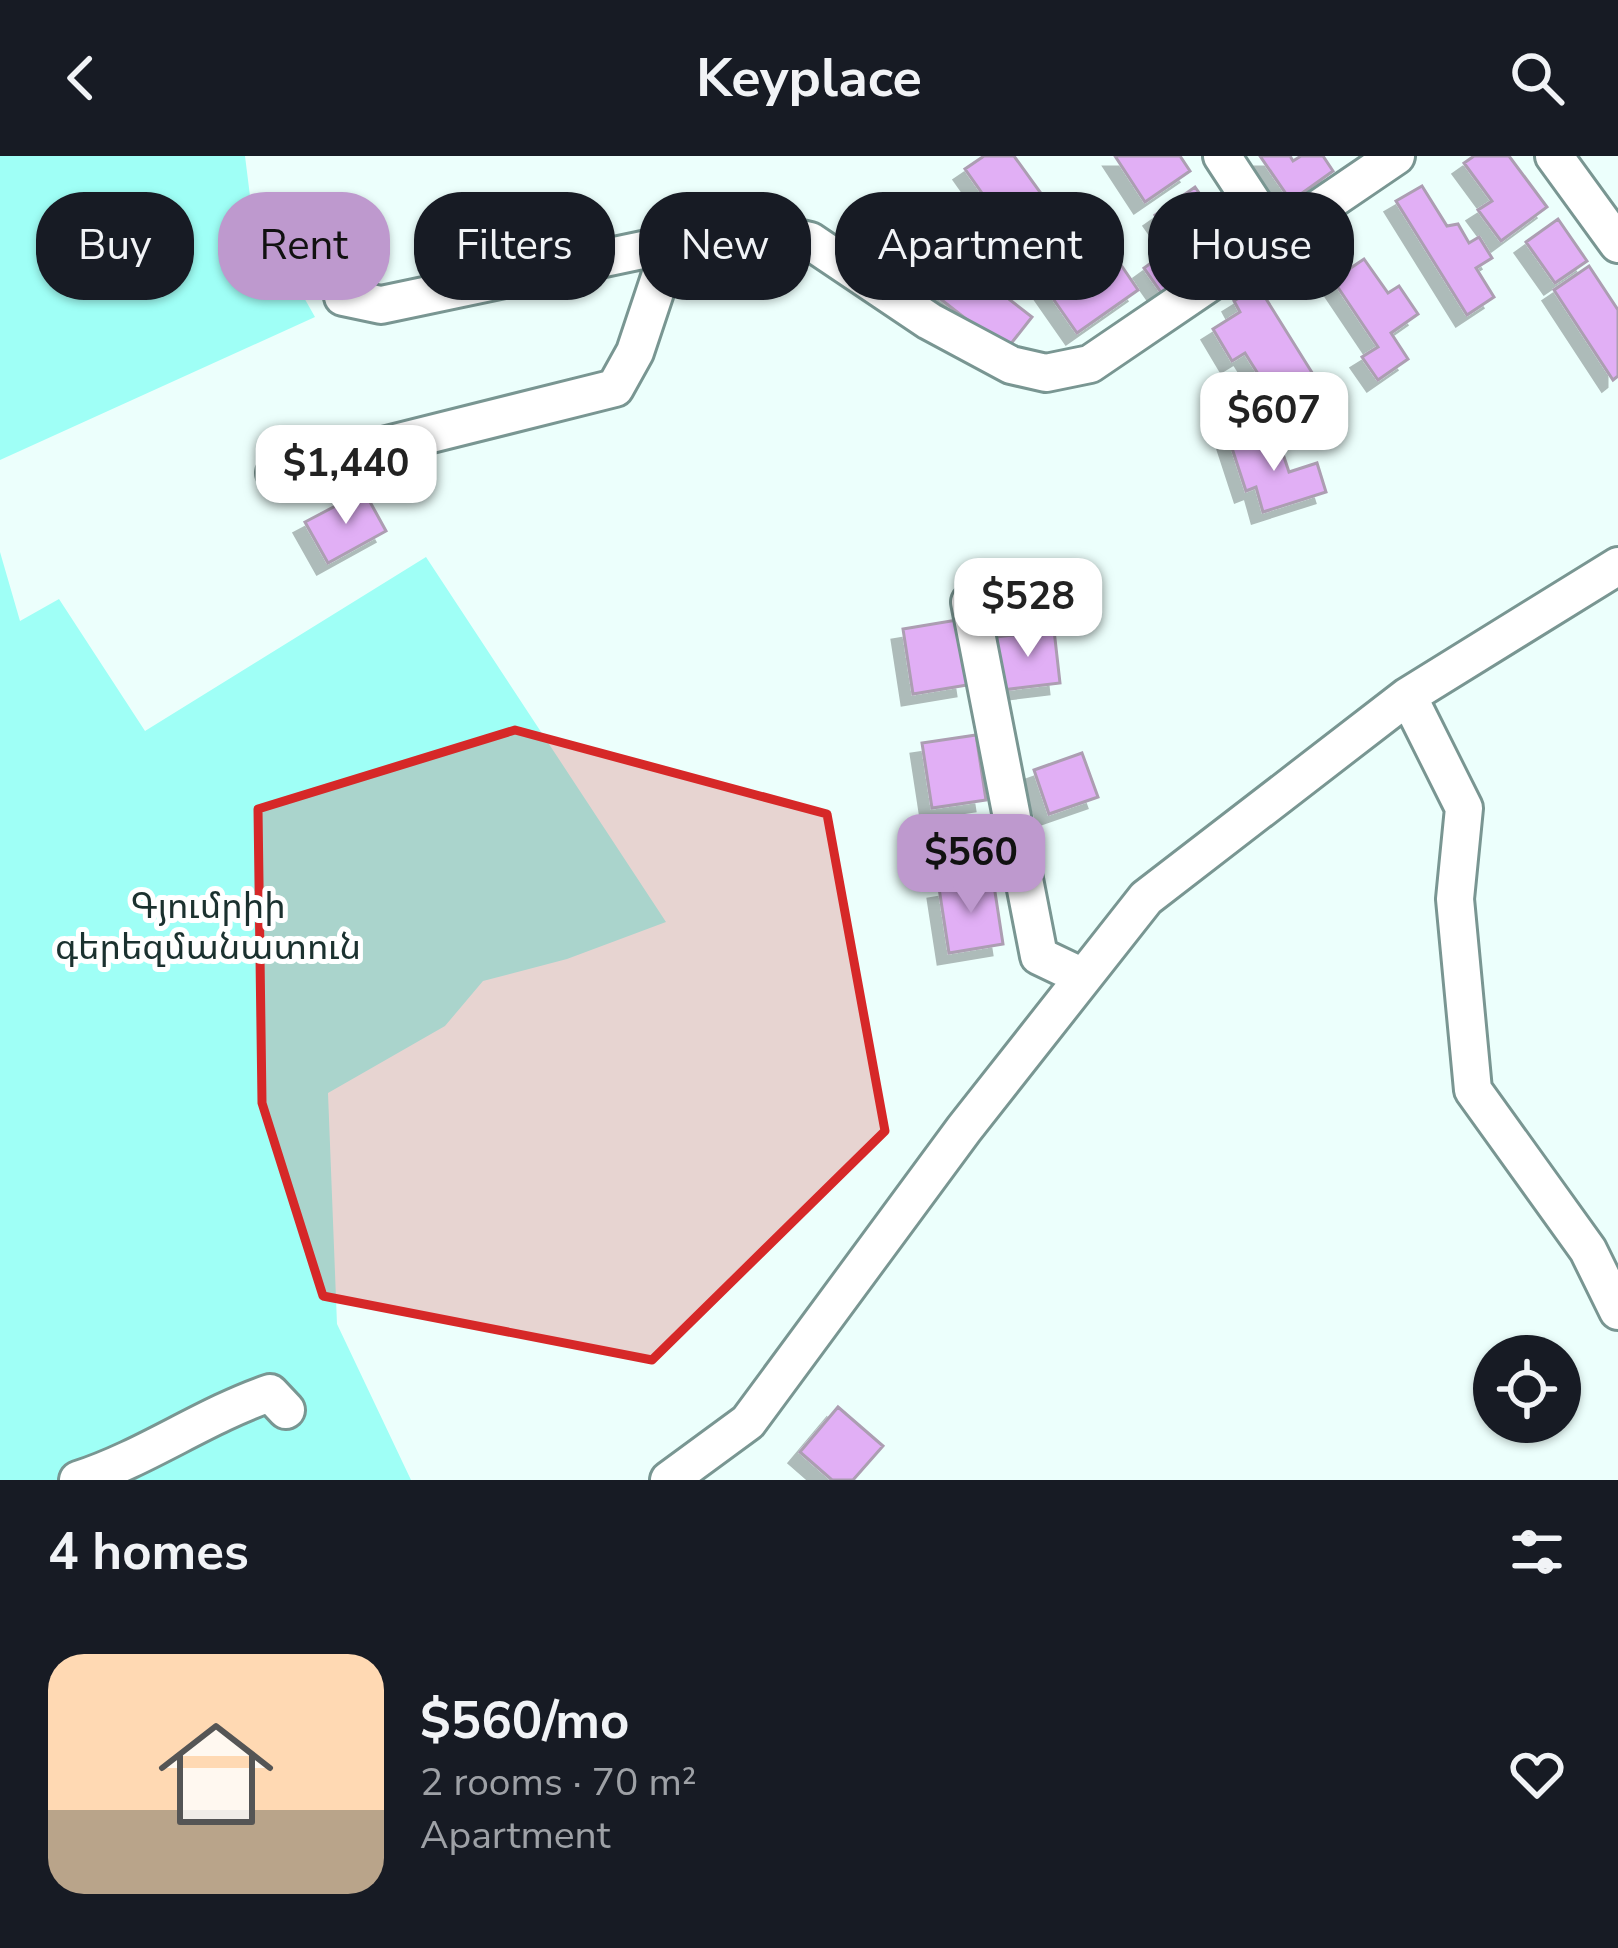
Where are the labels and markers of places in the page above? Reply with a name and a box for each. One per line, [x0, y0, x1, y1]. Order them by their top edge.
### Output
pin: $607 [1203, 372, 1345, 474]
pin: $1,440 [248, 425, 444, 527]
pin: $528 [957, 558, 1099, 660]
pin: $560 [900, 814, 1042, 916]

